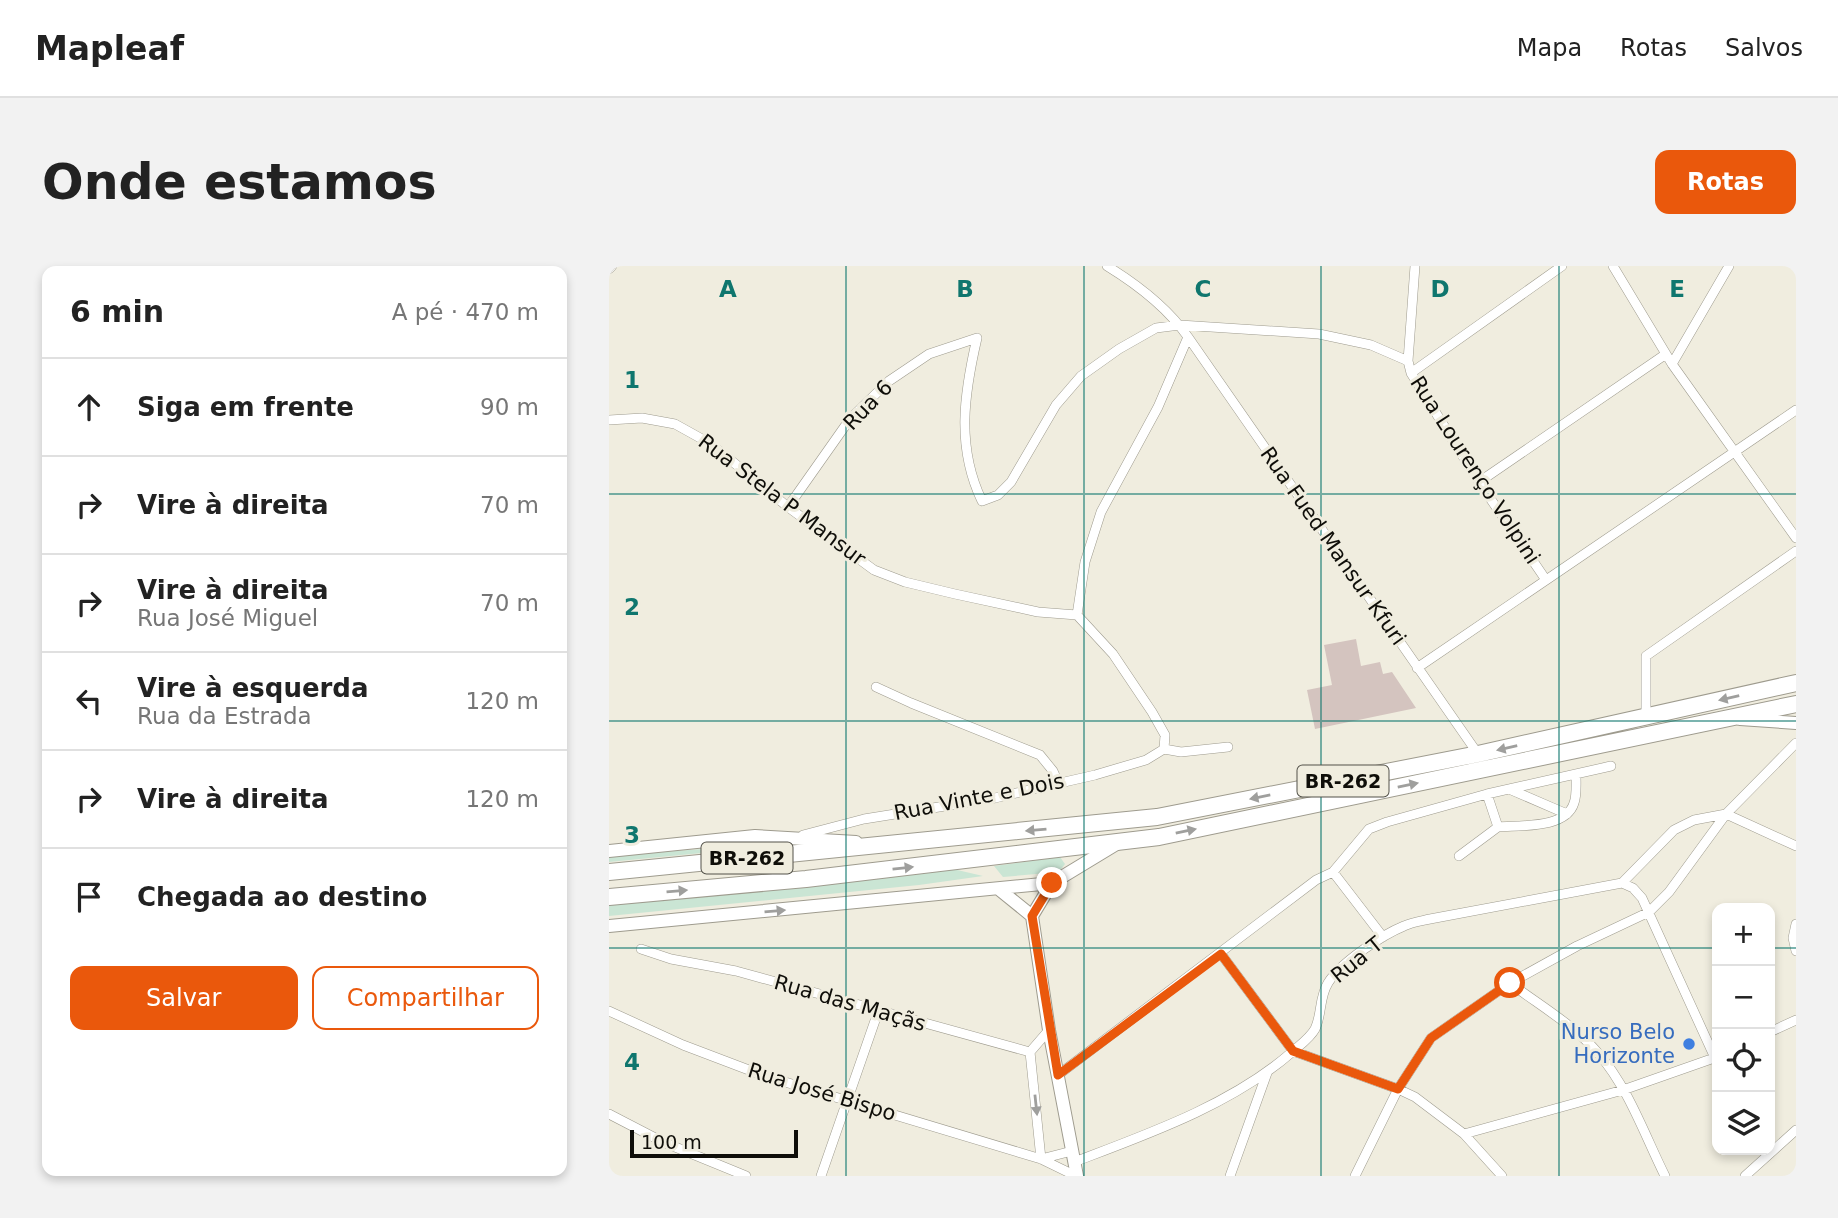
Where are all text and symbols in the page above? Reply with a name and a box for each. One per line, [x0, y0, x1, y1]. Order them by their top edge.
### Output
text: Mapleaf [35, 29, 184, 68]
text: Mapa [1517, 34, 1582, 62]
text: Rotas [1620, 34, 1687, 62]
text: Salvos [1725, 34, 1803, 62]
button: Rotas [1655, 150, 1796, 214]
text: Onde estamos [42, 154, 437, 211]
text: A [719, 276, 737, 302]
text: B [956, 276, 974, 302]
text: C [1195, 276, 1211, 302]
text: D [1430, 276, 1450, 302]
text: E [1669, 276, 1685, 302]
text: 6 min [70, 294, 164, 329]
text: A pé · 470 m [392, 299, 539, 325]
text: 1 [624, 367, 640, 393]
street label: Rua Lourenço Volpini [1405, 372, 1545, 568]
street label: Rua 6 [839, 375, 897, 435]
icon: ahead [70, 388, 108, 426]
text: Siga em frente [137, 392, 354, 422]
text: 90 m [480, 394, 539, 420]
street label: Rua Stela P Mansur [694, 429, 871, 571]
street label: Rua Fued Mansur Kfuri [1255, 442, 1411, 650]
icon: right [70, 486, 108, 524]
text: Vire à direita [137, 490, 329, 520]
text: 70 m [480, 492, 539, 518]
text: Vire à direita [137, 575, 329, 605]
icon: right [70, 584, 108, 622]
text: 70 m [480, 590, 539, 616]
text: 2 [624, 594, 640, 620]
text: Rua José Miguel [137, 605, 318, 631]
text: Vire à esquerda [137, 673, 369, 703]
icon: left [70, 682, 108, 720]
text: 120 m [465, 688, 539, 714]
one-way arrow [1718, 692, 1740, 703]
text: Rua da Estrada [137, 703, 312, 729]
one-way arrow [1496, 743, 1518, 754]
road number: BR-262 [1297, 766, 1389, 796]
street label: Rua Vinte e Dois [892, 769, 1066, 825]
one-way arrow [1397, 779, 1419, 790]
icon: right [70, 780, 108, 818]
text: Vire à direita [137, 784, 329, 814]
text: 120 m [465, 786, 539, 812]
one-way arrow [1249, 792, 1271, 803]
text: 3 [624, 822, 640, 848]
one-way arrow [1024, 825, 1046, 836]
one-way arrow [1175, 826, 1197, 837]
road number: BR-262 [701, 842, 793, 874]
one-way arrow [892, 862, 914, 873]
route end [1036, 867, 1067, 898]
icon: arrive [70, 878, 108, 916]
text: Chegada ao destino [137, 882, 427, 912]
one-way arrow [666, 885, 688, 896]
map controls [1712, 903, 1775, 1155]
button: + [1712, 903, 1775, 966]
one-way arrow [764, 905, 786, 916]
street label: Rua T [1326, 932, 1388, 988]
button: Salvar [70, 966, 298, 1030]
button: Compartilhar [312, 966, 539, 1030]
button: − [1712, 966, 1775, 1029]
route start [1494, 967, 1525, 998]
street label: Rua das Maçãs [771, 970, 929, 1036]
place label: Nurso Belo Horizonte [1561, 1020, 1675, 1068]
button: locate [1712, 1029, 1775, 1092]
marker: Nurso Belo Horizonte [1681, 1036, 1697, 1052]
text: 4 [624, 1049, 640, 1075]
street label: Rua José Bispo [745, 1058, 899, 1126]
button: layers [1712, 1092, 1775, 1155]
one-way arrow [1030, 1095, 1041, 1117]
scale bar [630, 1127, 798, 1159]
text: 100 m [641, 1131, 702, 1153]

